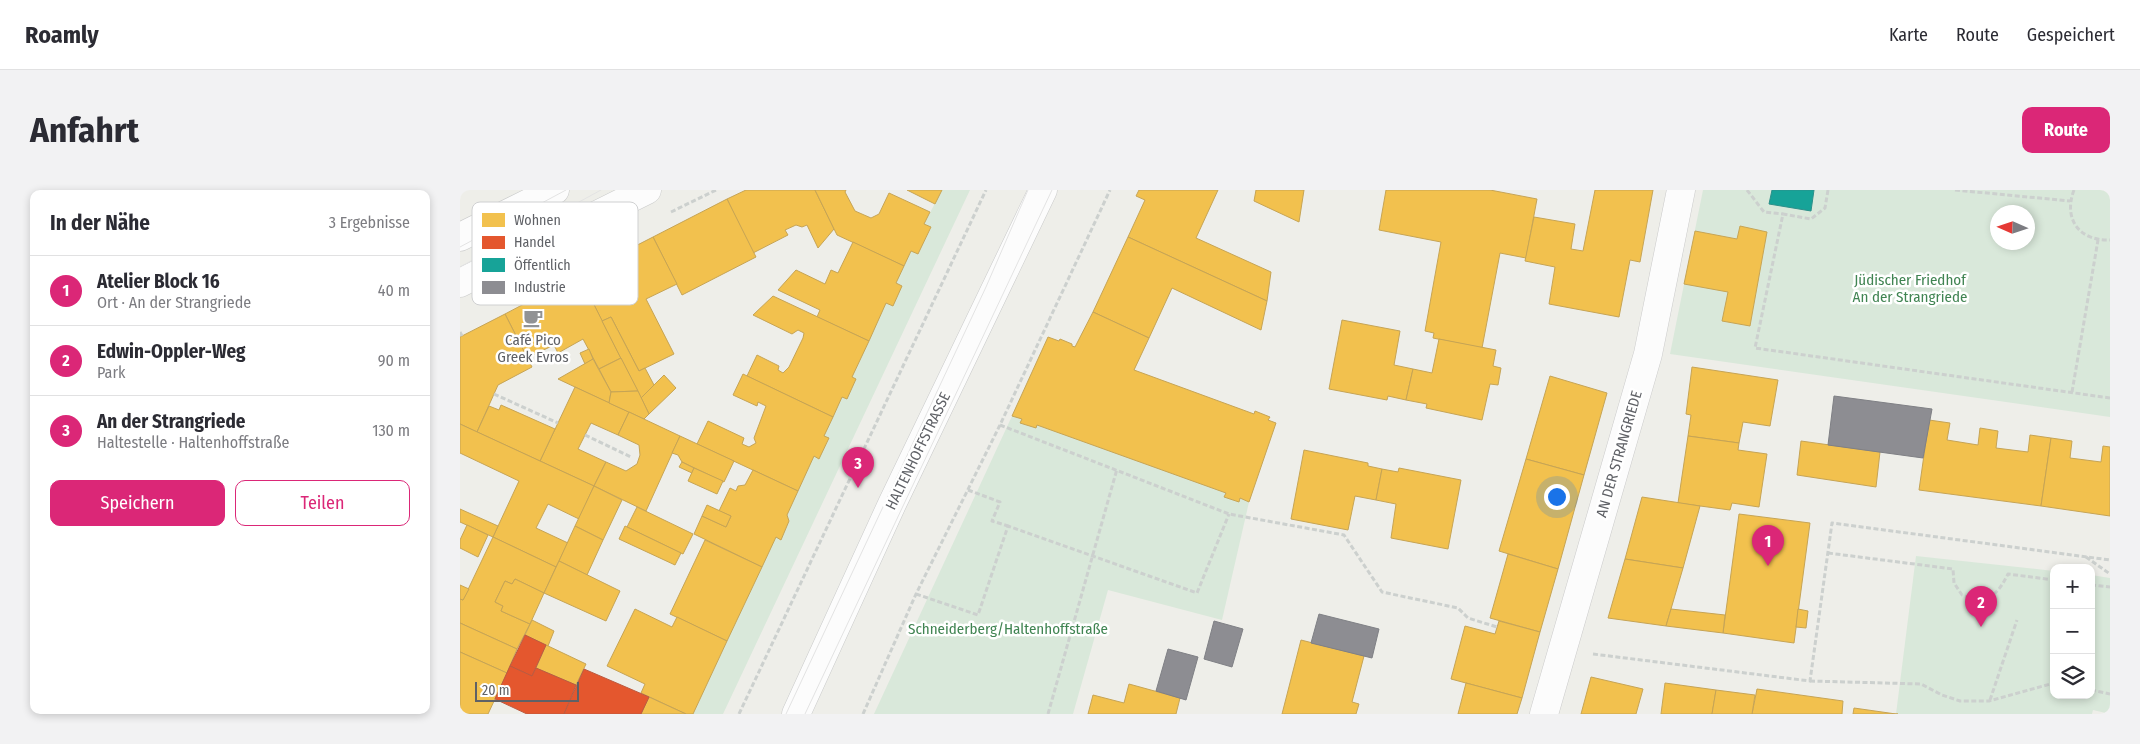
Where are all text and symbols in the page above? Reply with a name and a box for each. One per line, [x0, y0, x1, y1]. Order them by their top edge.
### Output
text: Roamly [25, 21, 99, 49]
text: Karte [1889, 24, 1928, 46]
text: Route [1956, 24, 1999, 46]
text: Gespeichert [2027, 24, 2115, 46]
button: Route [2022, 107, 2110, 153]
text: Anfahrt [30, 109, 139, 151]
legend [472, 202, 638, 305]
north arrow [1990, 205, 2035, 250]
text: In der Nähe [50, 210, 150, 236]
text: Wohnen [514, 212, 561, 229]
text: 3 Ergebnisse [329, 213, 410, 232]
text: Handel [514, 234, 555, 251]
text: Öffentlich [514, 256, 571, 274]
text: Atelier Block 16 [97, 270, 220, 293]
park label: Jüdischer Friedhof An der Strangriede [1853, 271, 1967, 306]
text: Industrie [514, 279, 566, 296]
text: 1 [63, 281, 69, 300]
text: 40 m [378, 281, 410, 300]
text: Ort · An der Strangriede [97, 293, 251, 312]
cafe icon: Café Pico Greek Evros [522, 307, 544, 329]
place label: Café Pico Greek Evros [497, 331, 569, 366]
text: Edwin-Oppler-Weg [97, 340, 245, 363]
text: 2 [62, 351, 70, 370]
text: 90 m [378, 351, 410, 370]
text: Park [97, 363, 125, 382]
street label: HALTENHOFFSTRASSE [882, 389, 954, 513]
street label: AN DER STRANGRIEDE [1592, 389, 1646, 519]
text: An der Strangriede [97, 410, 245, 433]
text: 3 [62, 421, 70, 440]
text: 130 m [372, 421, 410, 440]
text: Haltestelle · Haltenhoffstraße [97, 433, 289, 452]
pin: 3 [842, 447, 874, 488]
button: Speichern [50, 480, 225, 526]
button: Teilen [235, 480, 410, 526]
your location [1544, 484, 1570, 510]
pin: 1 [1752, 525, 1784, 566]
map controls [2050, 564, 2095, 699]
button: + [2050, 564, 2095, 609]
pin: 2 [1965, 586, 1997, 627]
button: − [2050, 609, 2095, 654]
park label: Schneiderberg/Haltenhoffstraße [908, 620, 1108, 638]
button: layers [2050, 654, 2095, 699]
scale bar [475, 679, 579, 702]
text: 20 m [482, 682, 510, 699]

